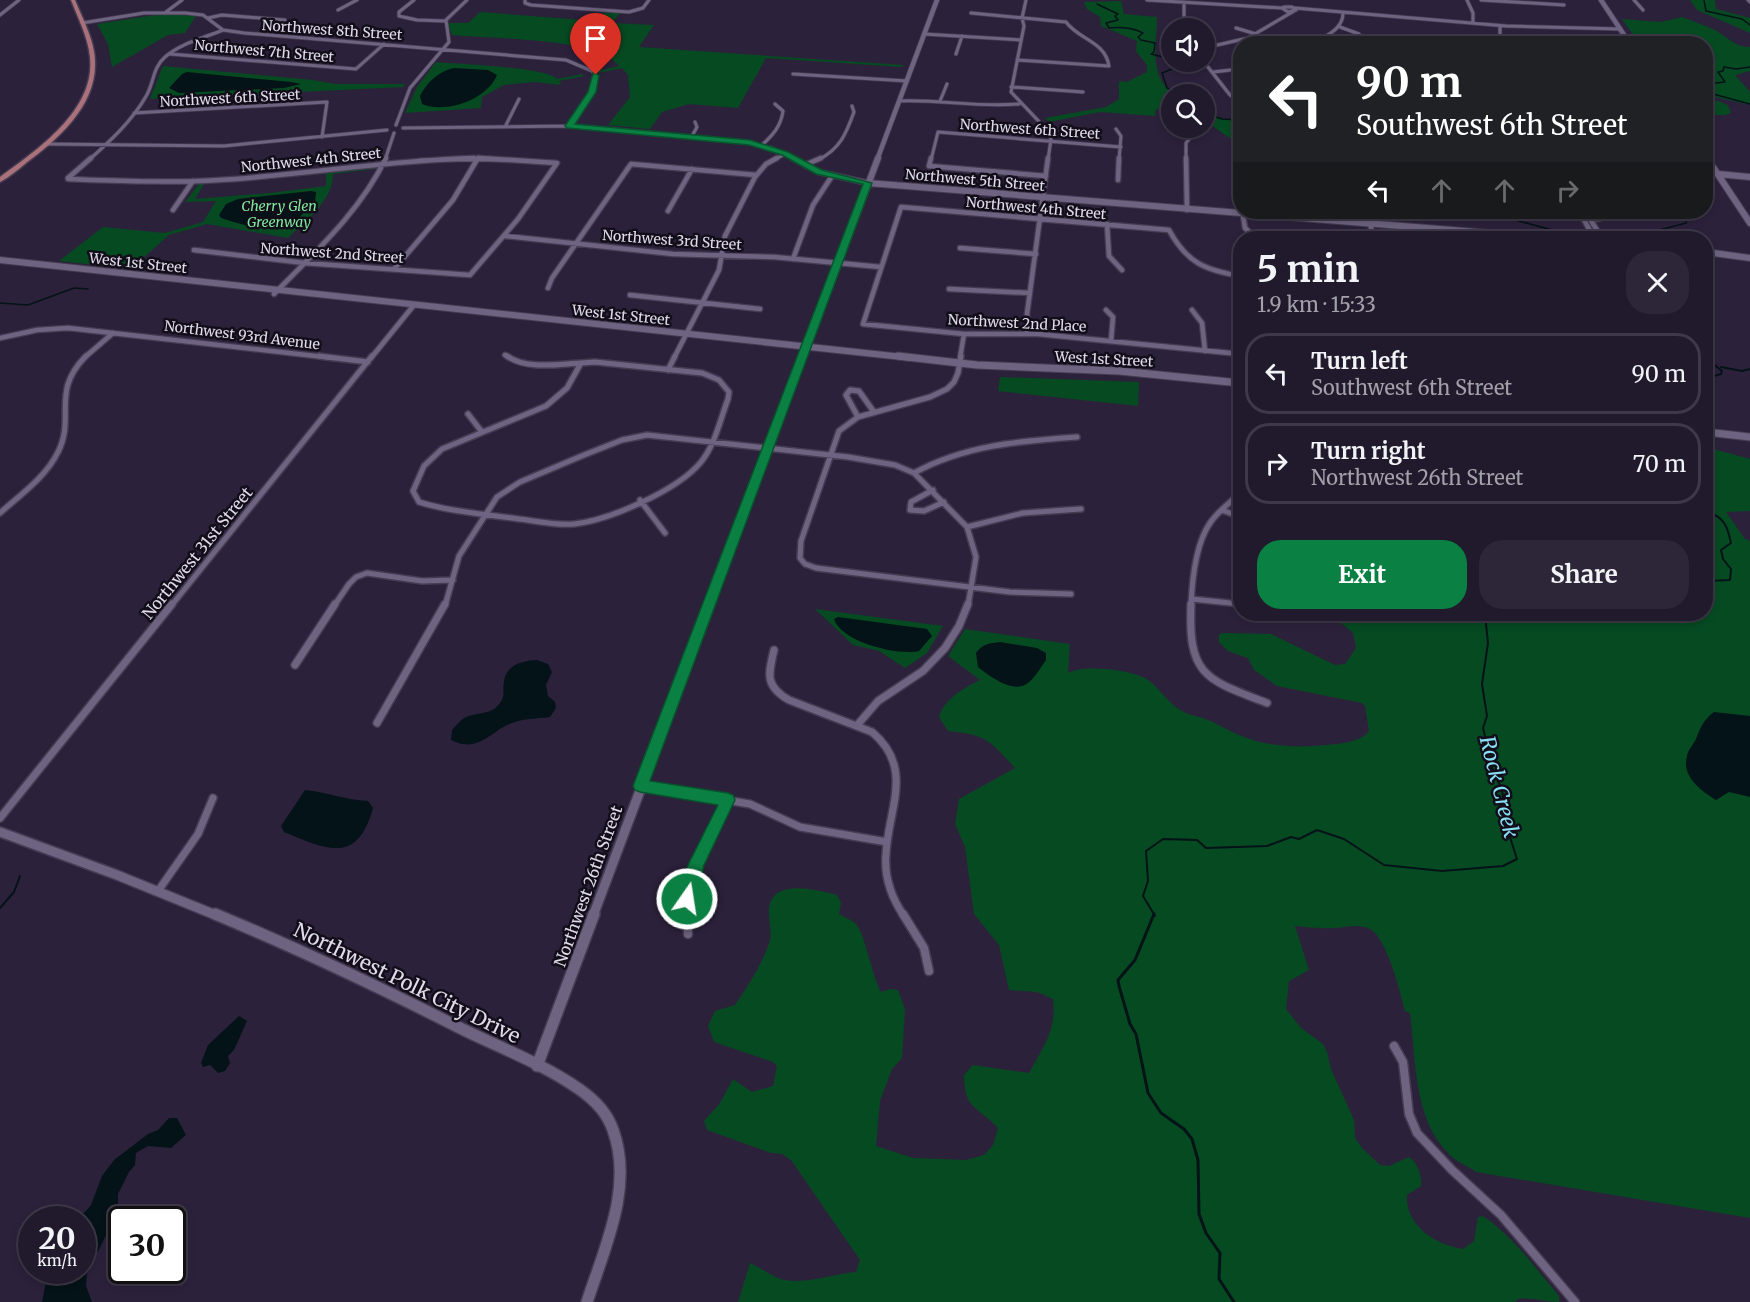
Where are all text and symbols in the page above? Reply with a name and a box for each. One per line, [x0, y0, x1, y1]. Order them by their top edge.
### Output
pin [570, 13, 621, 75]
street label: Northwest 8th Street [261, 16, 403, 44]
map controls [1161, 18, 1215, 138]
button: sound [1161, 18, 1215, 72]
icon: arrive [579, 22, 612, 55]
street label: Northwest 7th Street [193, 36, 335, 66]
text: 90 m [1356, 56, 1462, 108]
icon: left [1257, 60, 1335, 138]
button: search [1161, 84, 1215, 138]
street label: Northwest 6th Street [159, 85, 301, 111]
text: Southwest 6th Street [1356, 108, 1628, 142]
street label: Northwest 6th Street [959, 115, 1101, 143]
street label: Northwest 4th Street [240, 144, 382, 176]
street label: Northwest 5th Street [904, 165, 1046, 195]
icon: left [1362, 174, 1395, 207]
icon: ahead [1425, 174, 1458, 207]
icon: ahead [1488, 174, 1521, 207]
icon: right [1551, 174, 1584, 207]
street label: Northwest 4th Street [965, 193, 1107, 223]
park label: Cherry Glen Greenway [241, 197, 317, 231]
street label: Northwest 3rd Street [602, 226, 743, 254]
street label: Northwest 2nd Street [260, 239, 405, 267]
text: 5 min [1257, 247, 1359, 292]
street label: West 1st Street [87, 249, 188, 277]
button: close [1626, 251, 1689, 314]
text: 1.9 km · 15:33 [1257, 292, 1376, 317]
street label: West 1st Street [570, 301, 671, 329]
street label: Northwest 2nd Place [947, 310, 1087, 336]
street label: Northwest 93rd Avenue [163, 317, 321, 353]
street label: West 1st Street [1053, 347, 1154, 371]
text: Turn left [1311, 347, 1408, 375]
icon: left [1260, 357, 1293, 390]
text: 90 m [1631, 360, 1686, 388]
text: Southwest 6th Street [1311, 375, 1512, 400]
text: Turn right [1311, 437, 1425, 465]
icon: right [1260, 447, 1293, 480]
text: 70 m [1633, 450, 1686, 478]
text: Northwest 26th Street [1311, 465, 1523, 490]
street label: Northwest 31st Street [138, 482, 257, 623]
button: Exit [1257, 540, 1467, 609]
button: Share [1479, 540, 1689, 609]
water label: Rock Creek [1474, 733, 1525, 841]
street label: Northwest 26th Street [550, 802, 627, 969]
position arrow [655, 867, 719, 931]
street label: Northwest Polk City Drive [290, 917, 525, 1048]
speed limit sign: 30 [108, 1206, 186, 1284]
text: 20 [38, 1219, 76, 1257]
text: km/h [37, 1251, 77, 1270]

